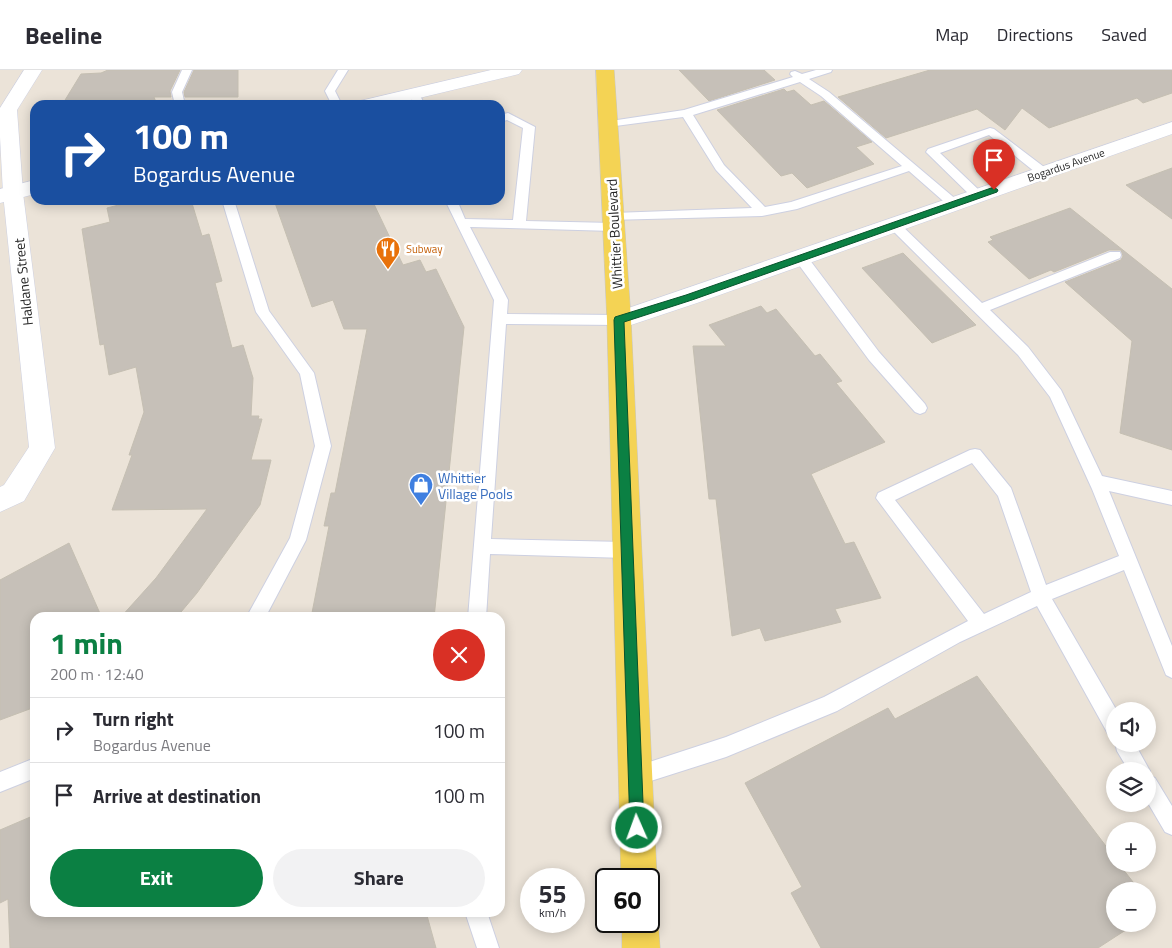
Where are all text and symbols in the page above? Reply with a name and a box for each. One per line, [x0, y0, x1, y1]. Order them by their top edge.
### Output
text: Beeline [25, 17, 102, 53]
text: Map [935, 21, 969, 48]
text: Directions [997, 21, 1073, 48]
text: Saved [1101, 21, 1147, 48]
text: 100 m [133, 109, 229, 163]
icon: right [50, 120, 115, 185]
pin [973, 139, 1015, 190]
street label: Bogardus Avenue [1025, 144, 1107, 186]
icon: arrive [980, 146, 1008, 174]
text: Bogardus Avenue [133, 157, 295, 191]
street label: Whittier Boulevard [601, 178, 627, 290]
restaurant icon: Subway [375, 236, 401, 270]
street label: Haldane Street [8, 237, 38, 327]
place label: Subway [406, 241, 443, 257]
place label: Whittier Village Pools [438, 467, 513, 504]
shop icon: Whittier Village Pools [408, 472, 434, 506]
text: 1 min [50, 620, 123, 666]
button: close [433, 629, 485, 681]
text: 200 m · 12:40 [50, 662, 144, 686]
map controls [1106, 702, 1156, 932]
button: sound [1106, 702, 1156, 752]
text: Turn right [93, 704, 174, 733]
icon: right [50, 716, 78, 744]
text: 100 m [433, 716, 485, 745]
text: Bogardus Avenue [93, 733, 211, 757]
button: layers [1106, 762, 1156, 812]
icon: arrive [50, 781, 78, 809]
text: Arrive at destination [93, 781, 261, 810]
text: 100 m [433, 781, 485, 810]
position arrow [610, 801, 662, 853]
button: + [1106, 822, 1156, 872]
button: Exit [50, 849, 263, 907]
button: Share [273, 849, 485, 907]
speed limit sign: 60 [595, 868, 660, 933]
text: 55 [538, 875, 567, 913]
button: − [1106, 882, 1156, 932]
text: km/h [539, 903, 566, 922]

